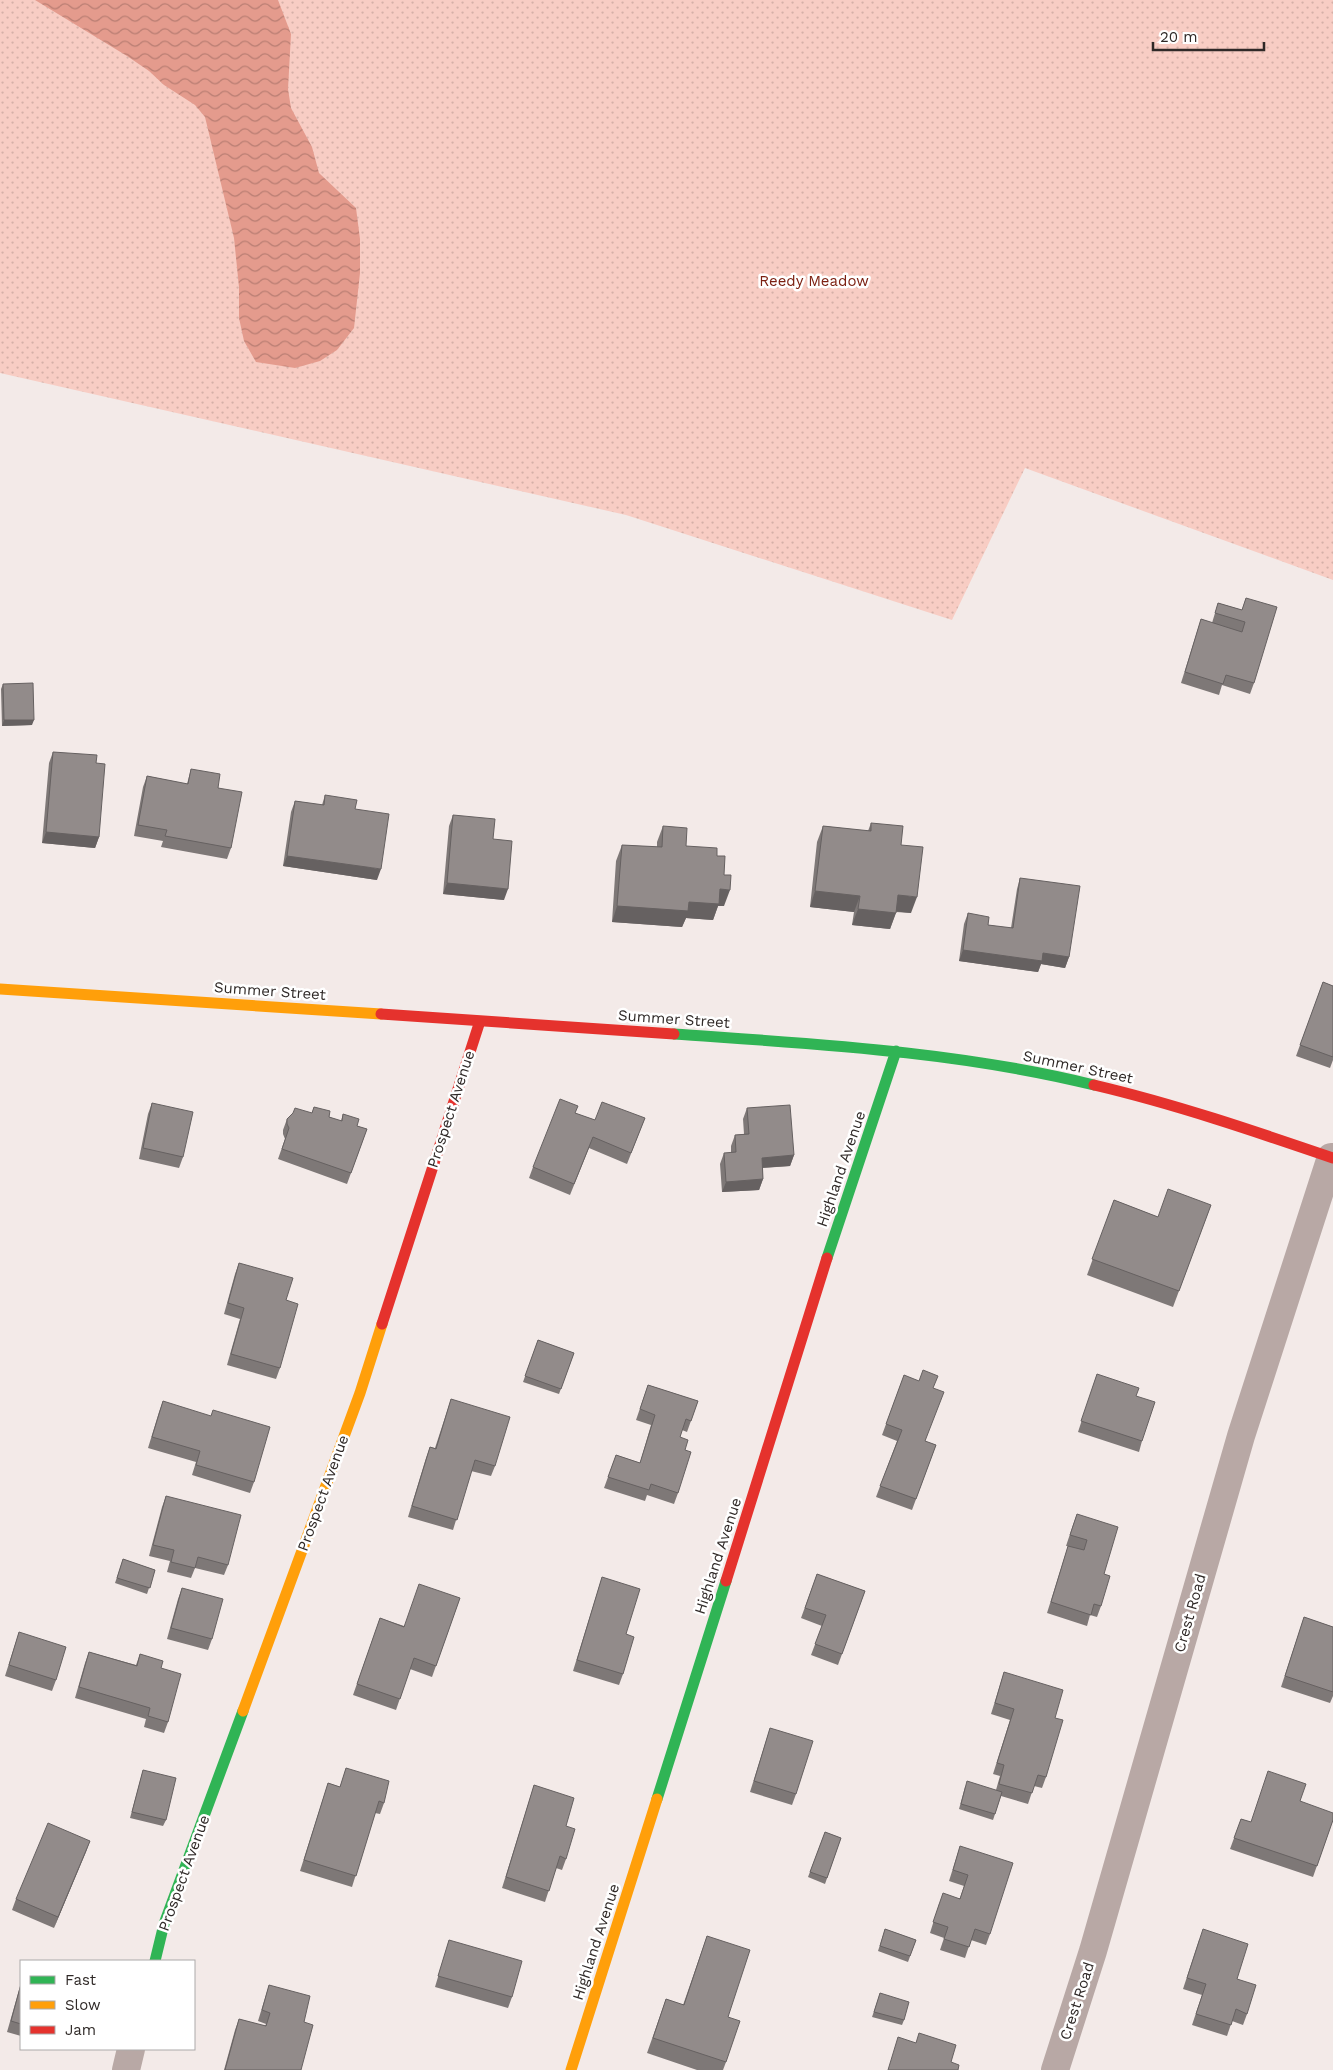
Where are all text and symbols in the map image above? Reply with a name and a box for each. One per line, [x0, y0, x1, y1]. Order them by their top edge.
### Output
scale bar [1153, 20, 1264, 52]
text: 20 m [1160, 28, 1198, 46]
park label: Reedy Meadow [759, 272, 869, 290]
street label: Summer Street [213, 978, 327, 1004]
street label: Summer Street [617, 1006, 731, 1032]
street label: Summer Street [1021, 1047, 1135, 1088]
street label: Prospect Avenue [424, 1048, 478, 1170]
street label: Highland Avenue [813, 1109, 869, 1229]
street label: Prospect Avenue [294, 1432, 352, 1554]
street label: Highland Avenue [691, 1495, 745, 1617]
street label: Crest Road [1170, 1572, 1210, 1654]
street label: Prospect Avenue [155, 1812, 213, 1934]
street label: Highland Avenue [569, 1881, 623, 2003]
legend [20, 1960, 195, 2050]
street label: Crest Road [1056, 1960, 1098, 2042]
text: Fast [65, 1971, 97, 1989]
text: Slow [65, 1996, 101, 2014]
text: Jam [65, 2021, 96, 2039]

